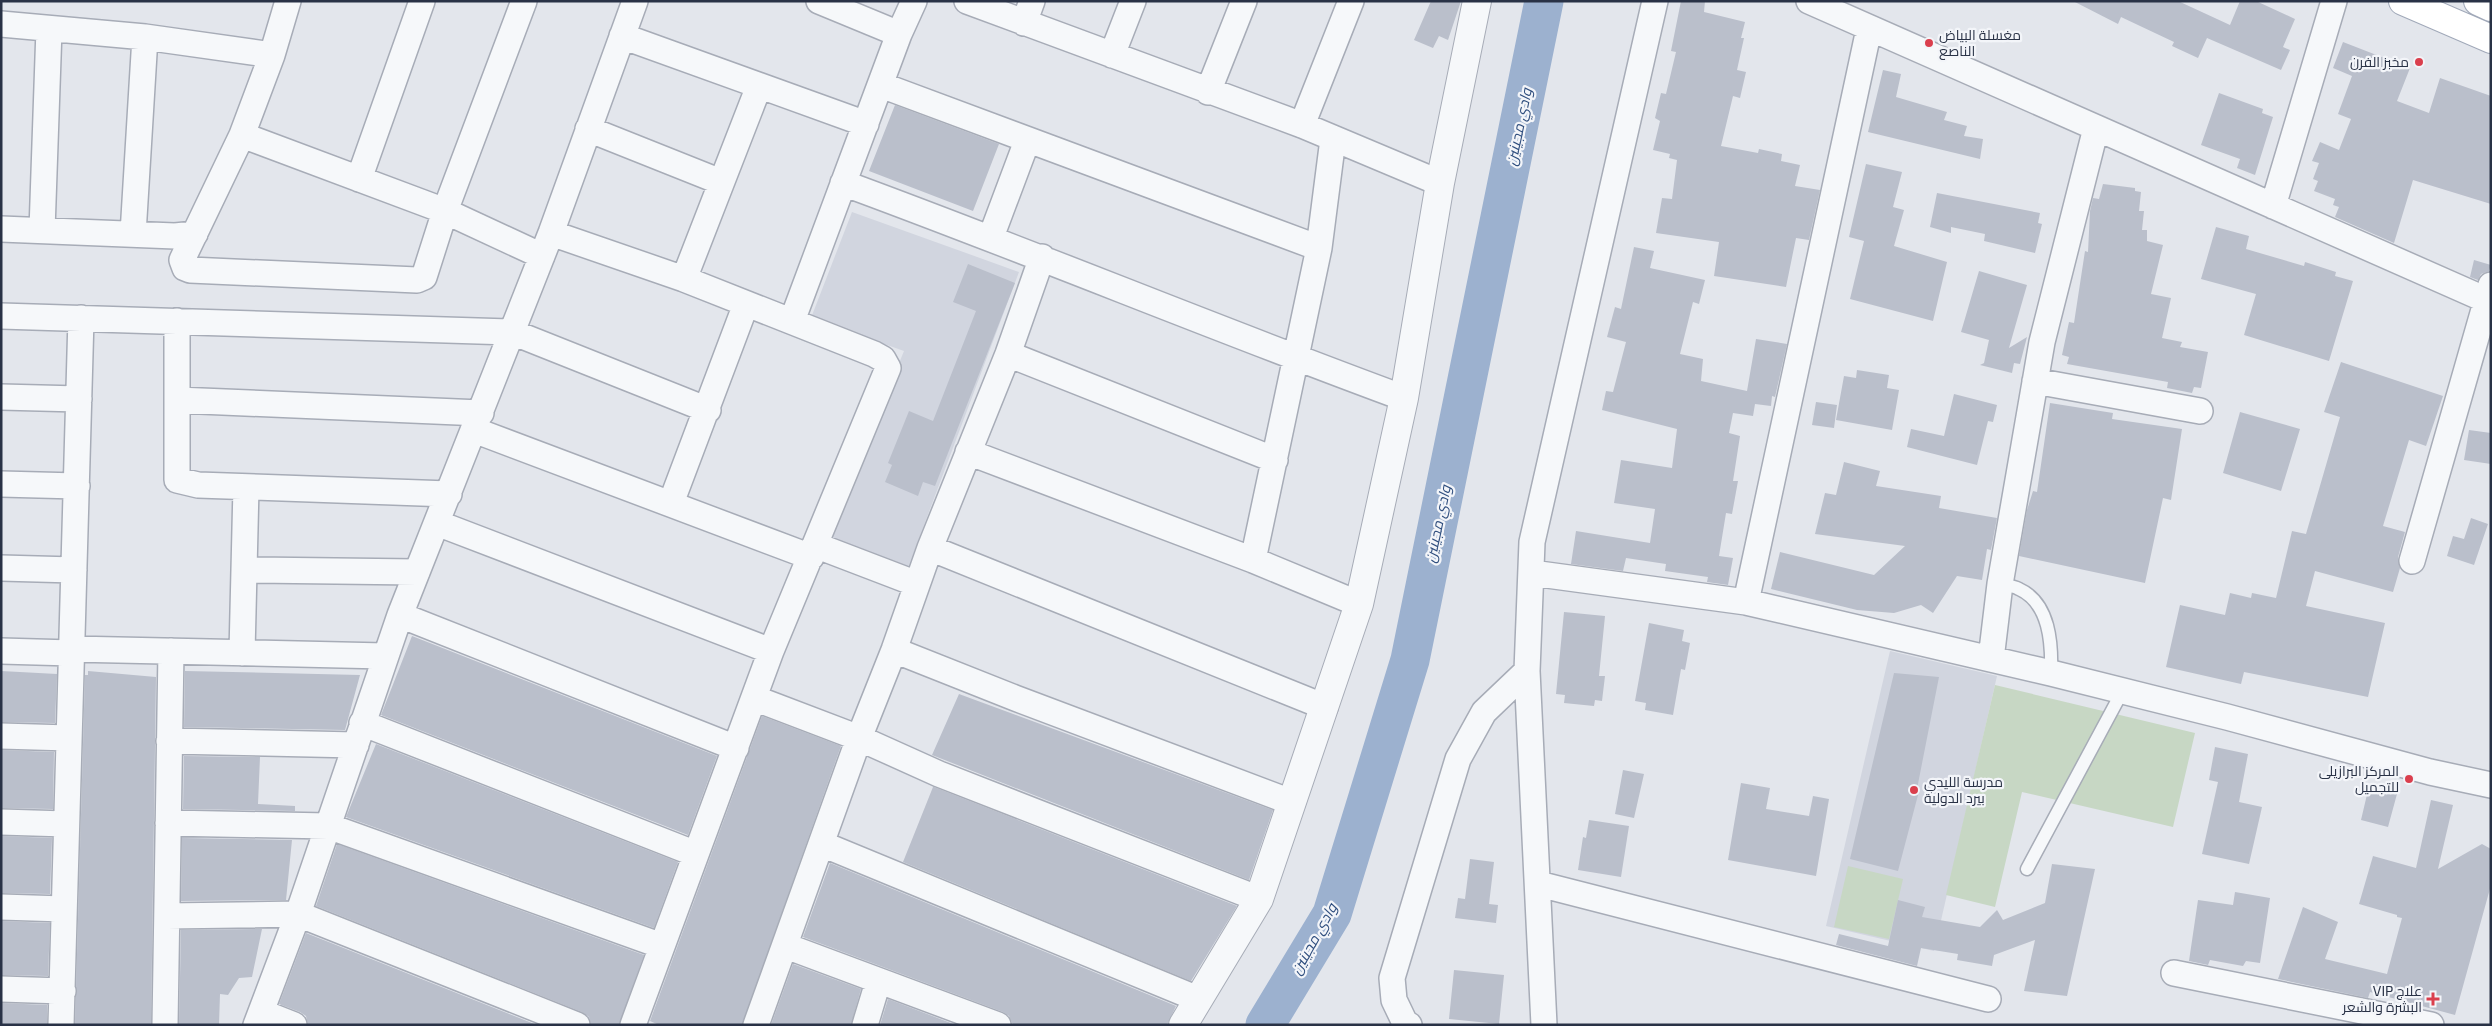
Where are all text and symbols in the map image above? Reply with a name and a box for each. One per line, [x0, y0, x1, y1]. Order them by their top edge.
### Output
place label: مغسلة البياض الناصع [1939, 26, 2021, 60]
marker: مغسلة البياض الناصع [1923, 37, 1935, 49]
place label: مخبز الفرن [2350, 53, 2409, 70]
marker: مخبز الفرن [2413, 56, 2425, 68]
water label: وادي مجينين [1501, 86, 1539, 168]
water label: وادي مجينين [1420, 483, 1458, 565]
place label: المركز البرازيلى للتجميل [2319, 762, 2399, 795]
place label: مدرسة الليدي بيرد الدولية [1924, 773, 2003, 806]
marker: المركز البرازيلى للتجميل [2403, 773, 2415, 785]
marker: مدرسة الليدي بيرد الدولية [1908, 784, 1920, 796]
water label: وادي مجينين [1286, 899, 1344, 979]
place label: VIP علاج البشرة والشعر [2342, 982, 2422, 1015]
marker: VIP علاج البشرة والشعر [2426, 992, 2440, 1006]

